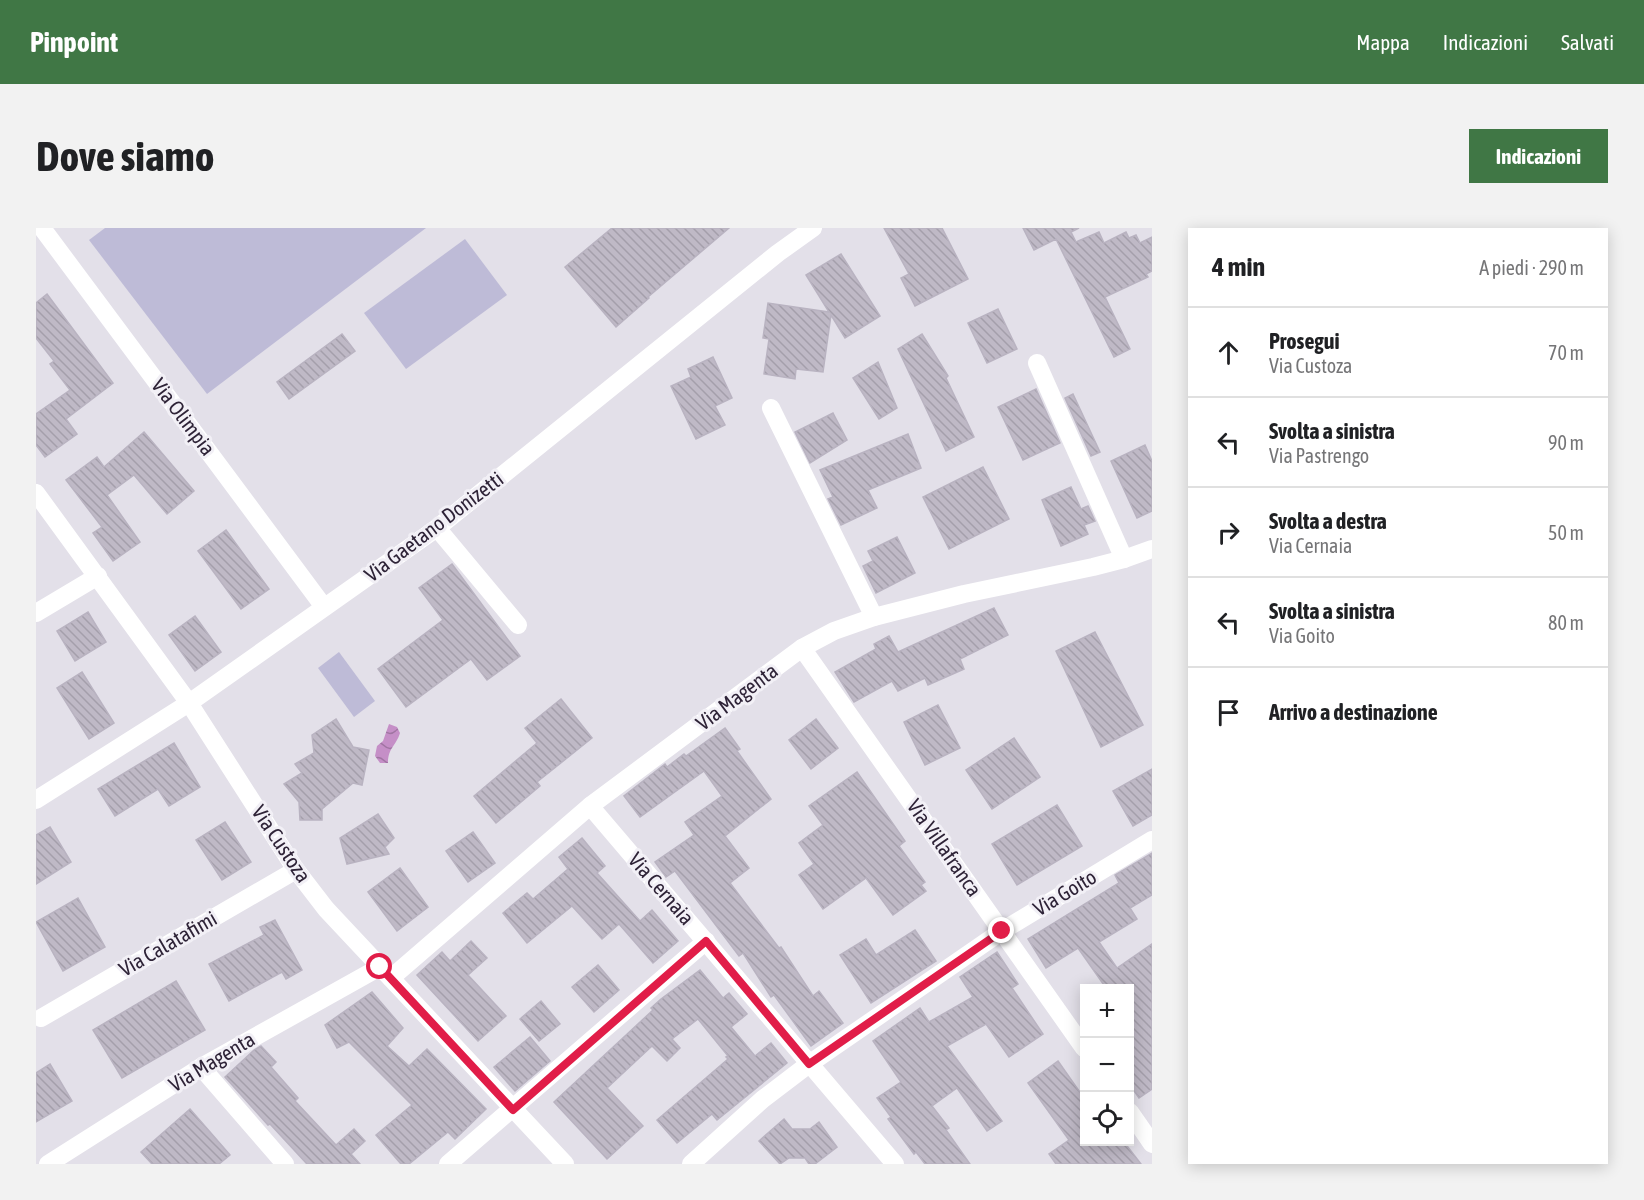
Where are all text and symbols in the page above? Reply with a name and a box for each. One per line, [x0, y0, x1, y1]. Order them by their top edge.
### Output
text: Pinpoint [30, 26, 118, 58]
text: Mappa [1356, 30, 1410, 54]
text: Indicazioni [1443, 30, 1528, 54]
text: Salvati [1561, 30, 1614, 54]
button: Indicazioni [1469, 129, 1608, 183]
text: Dove siamo [36, 132, 215, 180]
text: 4 min [1212, 252, 1265, 282]
text: A piedi · 290 m [1479, 256, 1584, 279]
text: Prosegui [1269, 328, 1340, 354]
icon: ahead [1212, 336, 1245, 369]
text: 70 m [1548, 341, 1584, 364]
text: Via Custoza [1269, 354, 1352, 377]
street label: Via Olimpia [147, 373, 220, 460]
text: Svolta a sinistra [1269, 418, 1395, 444]
icon: left [1212, 426, 1245, 459]
text: 90 m [1548, 431, 1584, 454]
text: Via Pastrengo [1269, 444, 1369, 467]
street label: Via Gaetano Donizetti [359, 466, 507, 586]
text: Svolta a destra [1269, 508, 1387, 534]
icon: right [1212, 516, 1245, 549]
text: 50 m [1548, 521, 1584, 544]
text: Via Cernaia [1269, 534, 1352, 557]
text: Svolta a sinistra [1269, 598, 1395, 624]
icon: left [1212, 606, 1245, 639]
text: 80 m [1548, 611, 1584, 634]
text: Via Goito [1269, 624, 1335, 647]
street label: Via Magenta [691, 658, 782, 735]
icon: arrive [1212, 696, 1245, 729]
text: Arrivo a destinazione [1269, 699, 1438, 725]
street label: Via Villafranca [903, 794, 987, 901]
street label: Via Custoza [247, 800, 316, 886]
street label: Via Cernaia [624, 847, 700, 929]
street label: Via Goito [1029, 864, 1100, 920]
street label: Via Calatafimi [114, 906, 221, 981]
route end [988, 917, 1014, 943]
route start [366, 953, 392, 979]
map controls [1080, 984, 1134, 1146]
button: + [1080, 984, 1134, 1038]
street label: Via Magenta [164, 1026, 259, 1096]
button: − [1080, 1038, 1134, 1092]
button: locate [1080, 1092, 1134, 1146]

